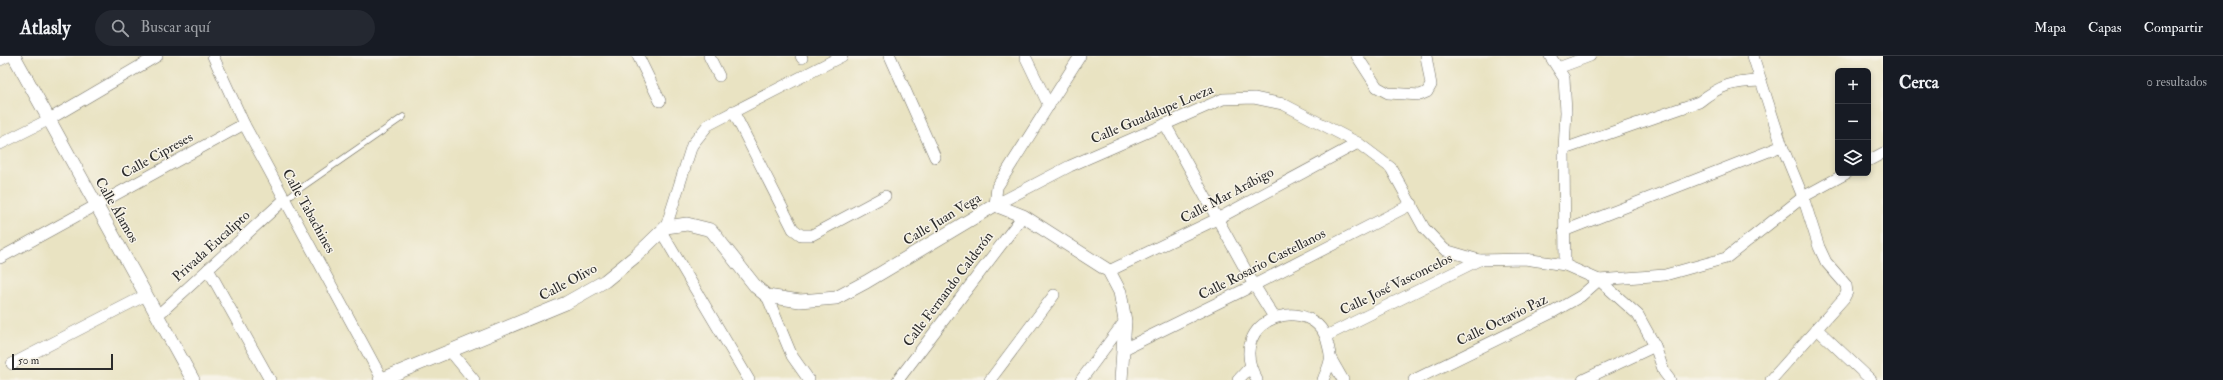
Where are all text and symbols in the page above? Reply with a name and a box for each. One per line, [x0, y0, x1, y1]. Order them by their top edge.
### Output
search box [95, 10, 375, 46]
text: Atlasly [20, 16, 71, 40]
icon: search [109, 17, 131, 39]
text: Buscar aquí [141, 18, 210, 37]
text: Mapa [2034, 19, 2066, 36]
text: Capas [2088, 19, 2122, 36]
text: Compartir [2144, 19, 2203, 36]
map controls [1835, 68, 1871, 176]
button: + [1835, 68, 1871, 104]
text: Cerca [1899, 72, 1939, 93]
text: 0 resultados [2146, 74, 2207, 90]
street label: Calle Guadalupe Loeza [1088, 80, 1216, 148]
button: − [1835, 104, 1871, 140]
street label: Calle Cipreses [118, 128, 196, 183]
button: layers [1835, 140, 1871, 176]
street label: Calle Mar Arábigo [1177, 163, 1277, 227]
street label: Calle Tabachines [279, 166, 339, 256]
street label: Calle Álamos [92, 174, 143, 246]
street label: Calle Juan Vega [900, 189, 984, 249]
street label: Privada Eucalipto [169, 207, 254, 286]
street label: Calle Rosario Castellanos [1196, 224, 1329, 303]
street label: Calle Fernando Calderón [899, 228, 997, 350]
street label: Calle José Vasconcelos [1337, 249, 1455, 319]
street label: Calle Olivo [536, 260, 600, 304]
street label: Calle Octavio Paz [1454, 291, 1550, 349]
scale bar [12, 352, 113, 371]
text: 50 m [18, 354, 39, 367]

